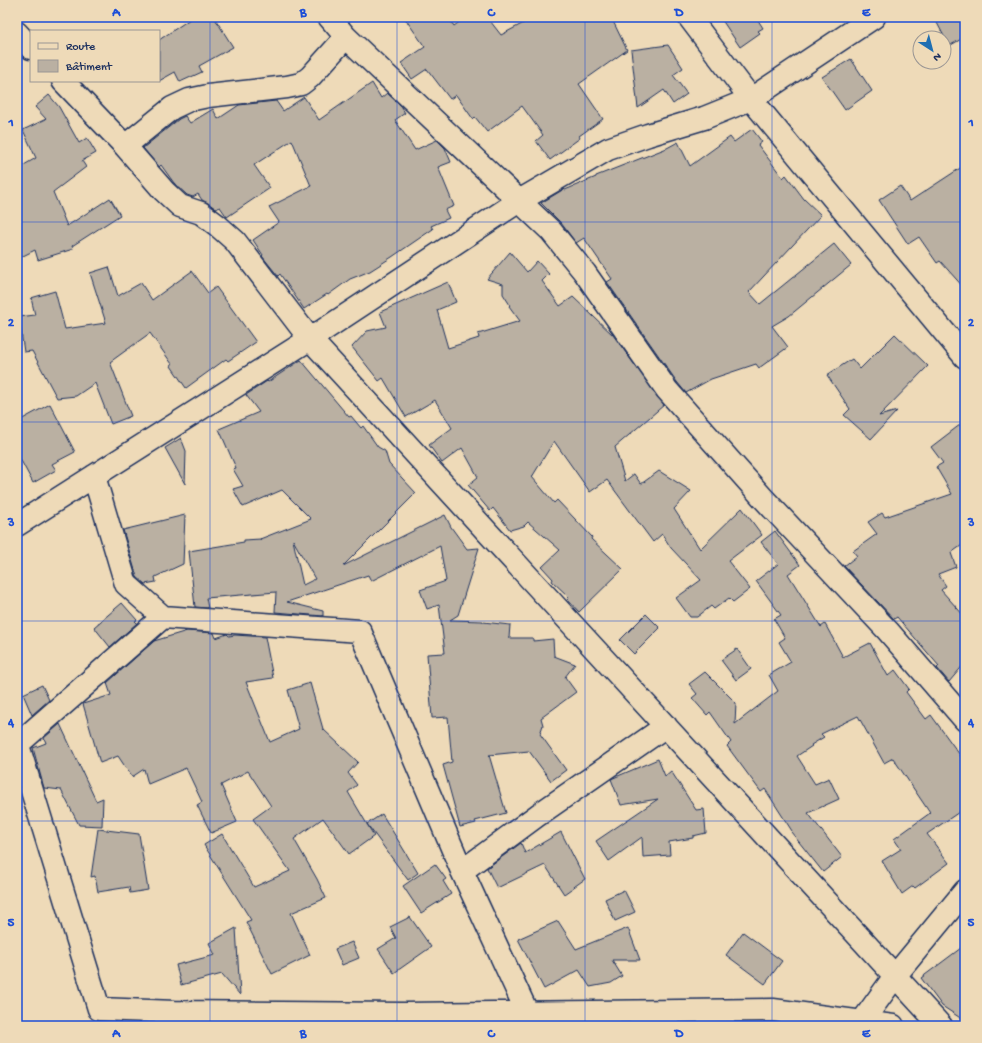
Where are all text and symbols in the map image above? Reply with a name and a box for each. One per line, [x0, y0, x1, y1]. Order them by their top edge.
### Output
text: A [111, 6, 121, 21]
text: B [299, 6, 308, 21]
text: C [486, 6, 496, 21]
text: D [674, 6, 684, 21]
text: E [862, 6, 871, 21]
legend [30, 30, 160, 82]
north arrow [912, 30, 952, 70]
text: Route [66, 41, 96, 55]
text: N [930, 50, 943, 63]
text: Bâtiment [65, 61, 113, 75]
text: 1 [7, 116, 14, 131]
text: 1 [967, 116, 974, 131]
text: 2 [8, 316, 15, 331]
text: 2 [968, 316, 975, 331]
text: 3 [7, 516, 15, 531]
text: 3 [967, 516, 975, 531]
text: 4 [7, 716, 15, 731]
text: 4 [967, 716, 975, 731]
text: 5 [8, 916, 15, 931]
text: 5 [968, 916, 975, 931]
text: A [111, 1027, 121, 1042]
text: B [299, 1027, 308, 1042]
text: C [486, 1027, 496, 1042]
text: D [674, 1027, 684, 1042]
text: E [862, 1027, 871, 1042]

